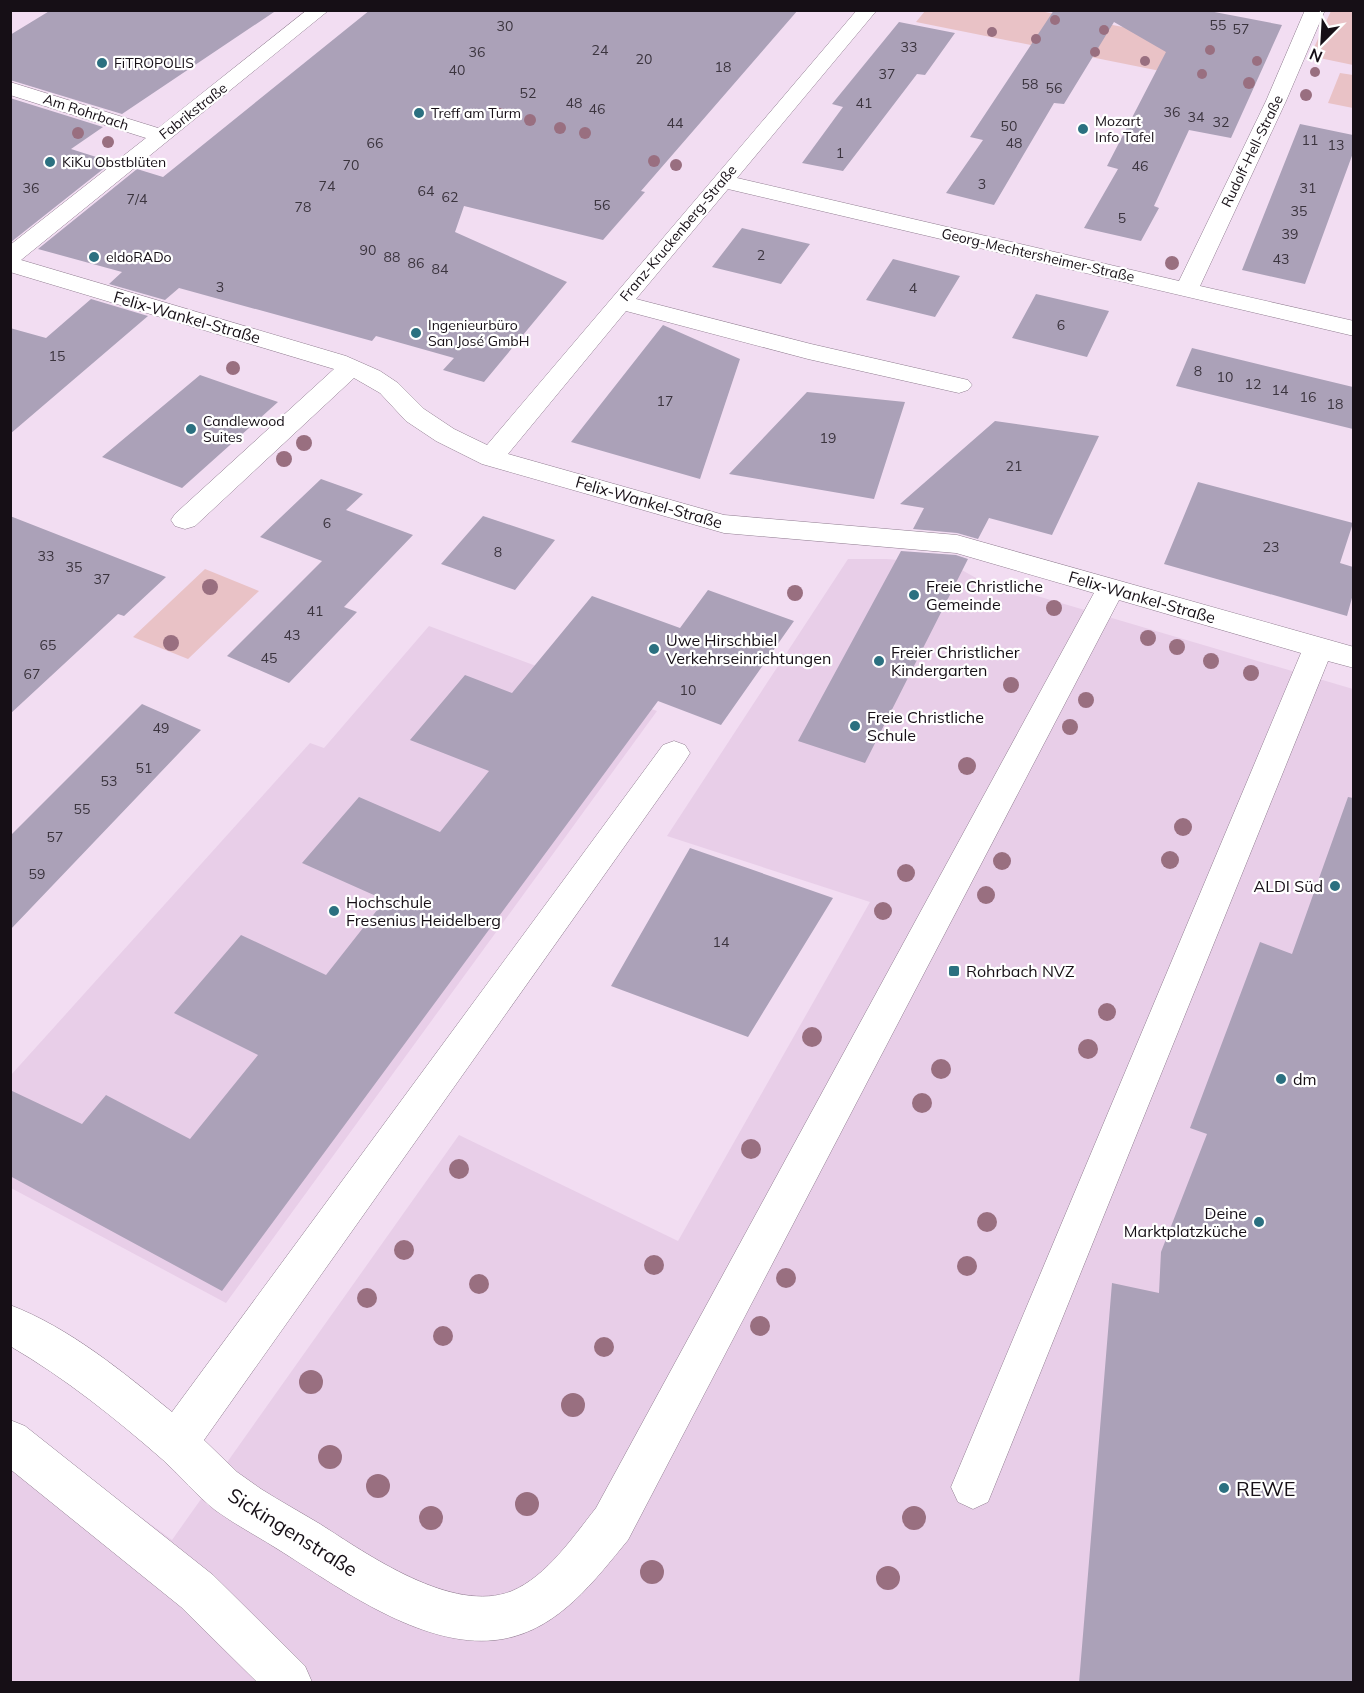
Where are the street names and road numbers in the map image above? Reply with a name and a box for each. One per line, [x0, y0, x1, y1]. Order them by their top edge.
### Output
street label: Fabrikstraße [155, 79, 231, 143]
street label: Am Rohrbach [41, 90, 131, 134]
street label: Rudolf-Hell-Straße [1217, 92, 1287, 210]
street label: Franz-Kruckenberg-Straße [616, 161, 740, 305]
street label: Georg-Mechtersheimer-Straße [940, 224, 1136, 286]
street label: Felix-Wankel-Straße [111, 286, 263, 348]
street label: Felix-Wankel-Straße [573, 471, 725, 533]
street label: Felix-Wankel-Straße [1066, 566, 1218, 628]
street label: Sickingenstraße [224, 1482, 362, 1582]

